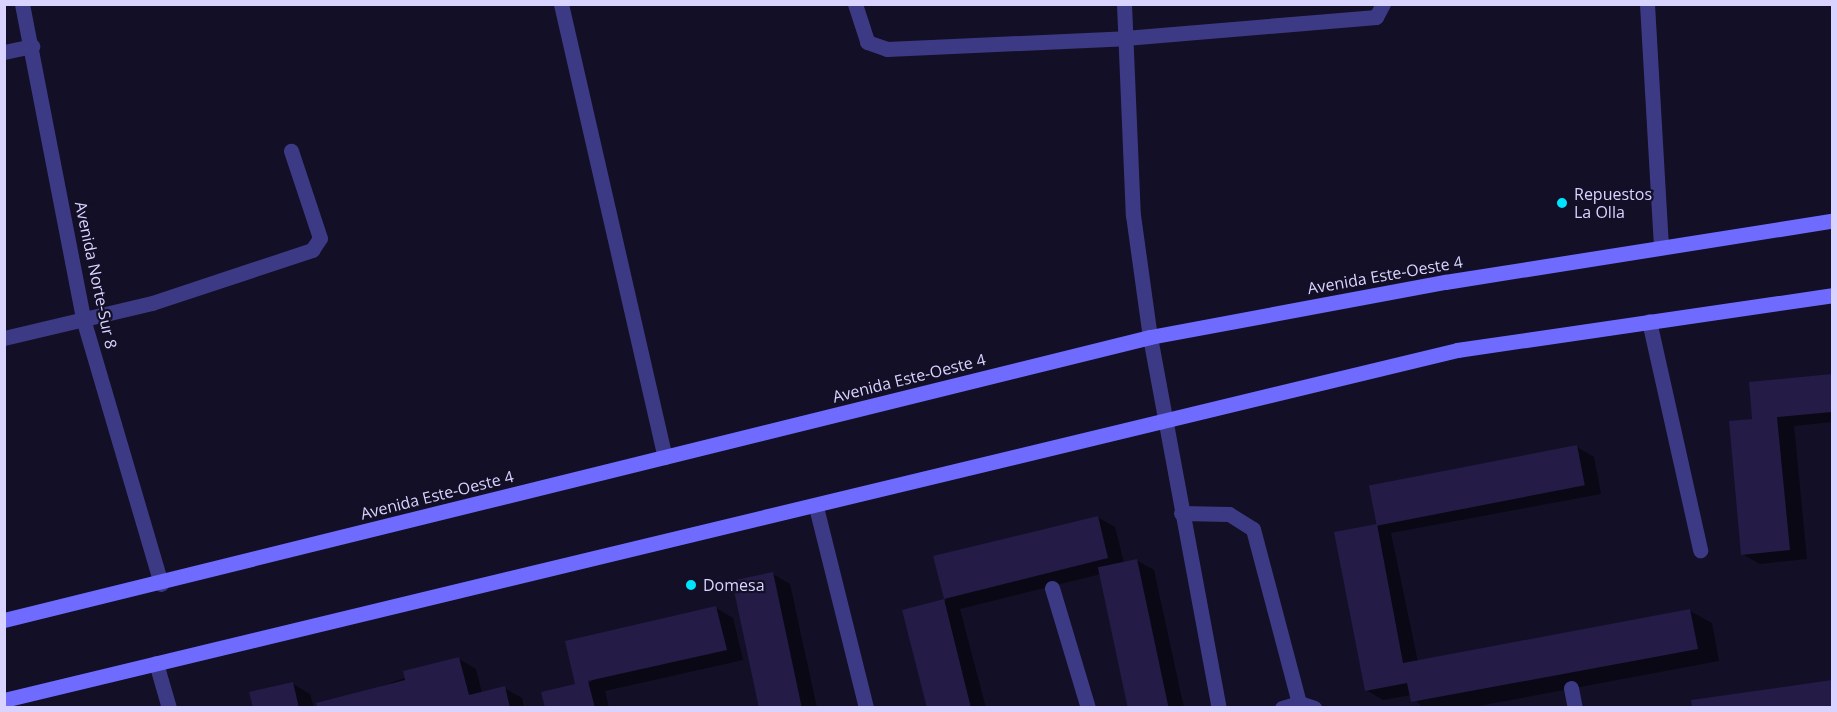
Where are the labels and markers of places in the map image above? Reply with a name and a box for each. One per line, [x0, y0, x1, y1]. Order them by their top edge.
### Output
place label: Repuestos La Olla [1574, 184, 1652, 222]
marker: Repuestos La Olla [1555, 196, 1569, 210]
place label: Domesa [703, 575, 765, 595]
marker: Domesa [684, 578, 698, 592]

